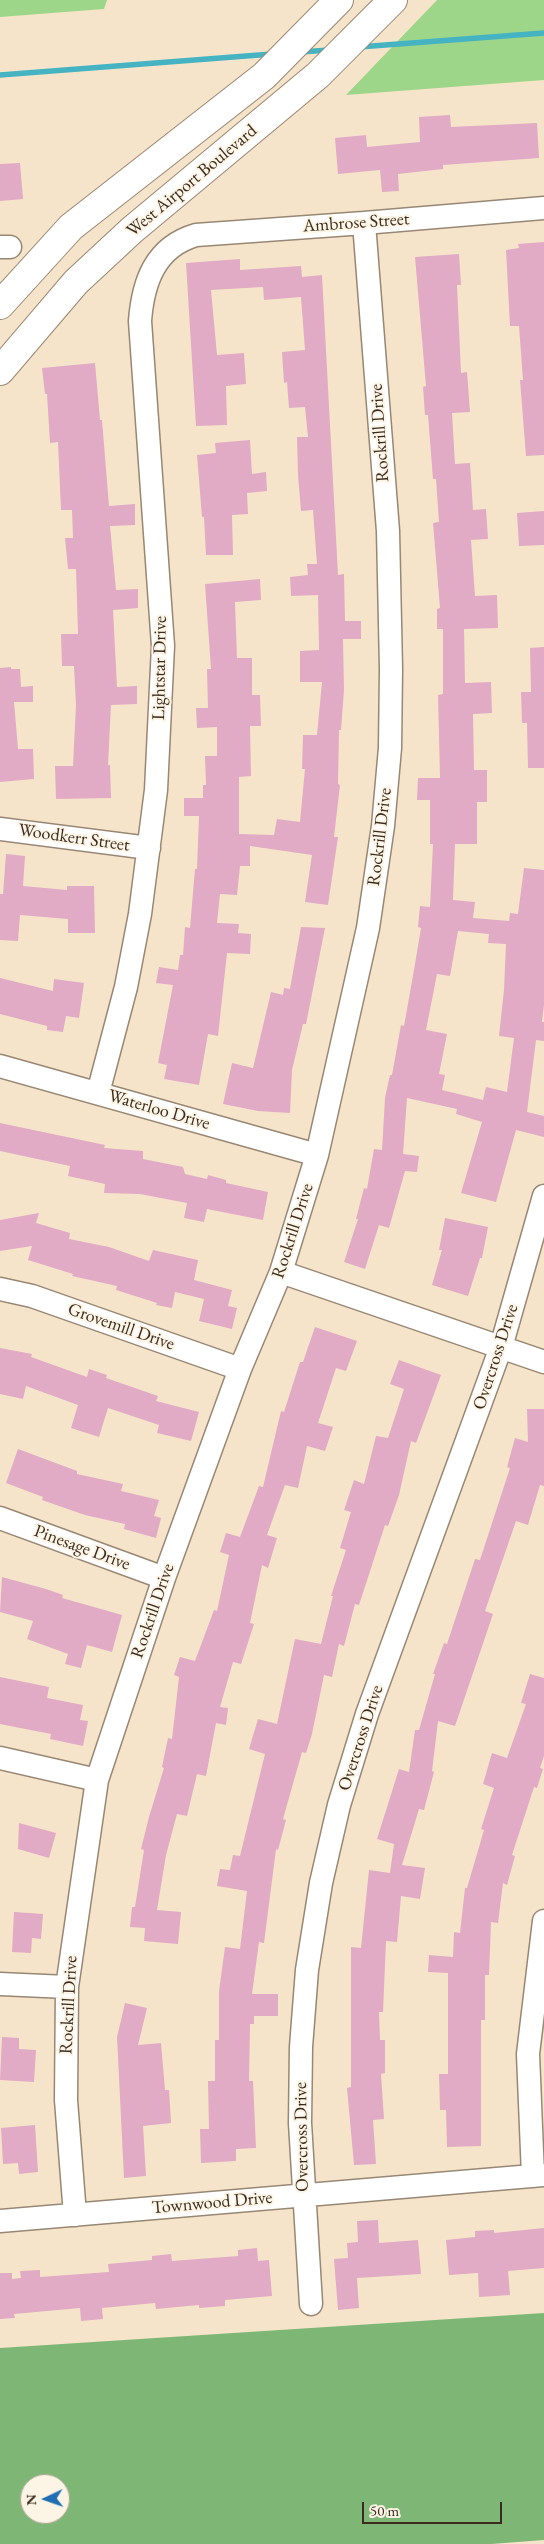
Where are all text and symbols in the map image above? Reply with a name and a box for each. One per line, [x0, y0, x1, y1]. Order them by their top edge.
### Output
street label: West Airport Boulevard [122, 120, 262, 242]
street label: Ambrose Street [302, 209, 410, 237]
street label: Rockrill Drive [366, 383, 394, 483]
street label: Lightstar Drive [148, 616, 172, 720]
street label: Rockrill Drive [363, 787, 397, 887]
street label: Woodkerr Street [17, 819, 131, 857]
street label: Waterloo Drive [106, 1085, 212, 1135]
street label: Rockrill Drive [267, 1181, 319, 1281]
street label: Grovemill Drive [65, 1299, 177, 1355]
street label: Overcross Drive [469, 1301, 523, 1413]
street label: Pinesage Drive [31, 1521, 133, 1575]
street label: Rockrill Drive [127, 1561, 179, 1661]
street label: Overcross Drive [334, 1682, 388, 1794]
street label: Rockrill Drive [56, 1955, 82, 2055]
street label: Overcross Drive [290, 2082, 314, 2192]
street label: Townwood Drive [151, 2187, 273, 2219]
north arrow [20, 2474, 70, 2524]
scale bar [364, 2492, 504, 2524]
text: N [22, 2494, 40, 2506]
text: 50 m [370, 2501, 399, 2520]

